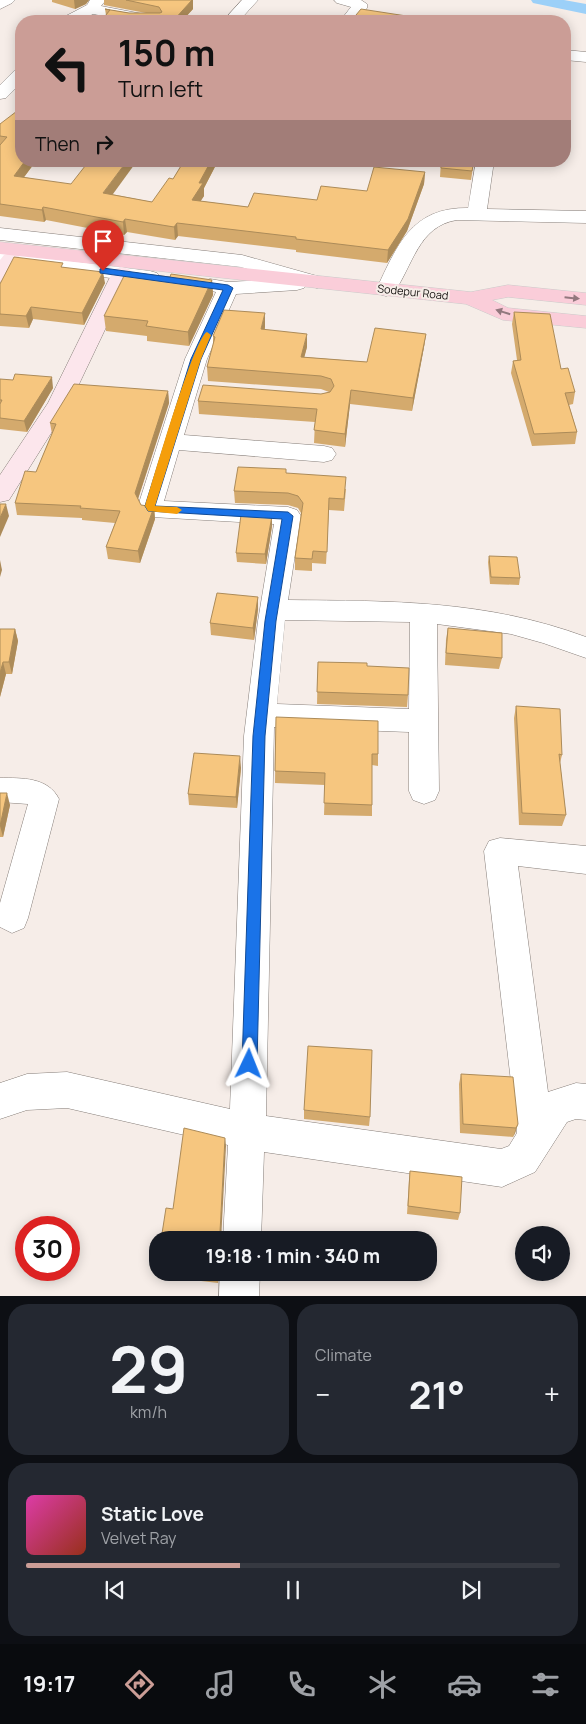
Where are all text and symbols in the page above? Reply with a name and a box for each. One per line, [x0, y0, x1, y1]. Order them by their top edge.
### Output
text: 150 m [118, 29, 215, 77]
icon: left [35, 35, 100, 100]
text: Turn left [118, 74, 203, 104]
icon: right [90, 130, 118, 158]
text: Then [35, 131, 80, 157]
pin [82, 220, 124, 271]
icon: arrive [89, 227, 117, 255]
street label: Sodepur Road [377, 280, 449, 303]
one-way arrow [564, 294, 580, 302]
one-way arrow [495, 308, 510, 316]
position arrow [222, 1037, 274, 1089]
speed limit sign: 30 [15, 1216, 80, 1281]
map controls [515, 1226, 570, 1281]
button: sound [515, 1226, 570, 1281]
text: 19:18 · 1 min · 340 m [206, 1243, 380, 1269]
text: 29 [109, 1324, 188, 1413]
text: Climate [315, 1344, 372, 1366]
text: 21° [409, 1368, 465, 1420]
text: − [315, 1375, 330, 1413]
text: + [544, 1375, 560, 1413]
text: km/h [130, 1401, 167, 1423]
text: Static Love [101, 1501, 204, 1527]
text: Velvet Ray [101, 1527, 177, 1549]
icon: previous [101, 1576, 129, 1604]
icon: pause [279, 1576, 307, 1604]
icon: next [457, 1576, 485, 1604]
icon: directions [122, 1667, 157, 1702]
icon: music [203, 1667, 238, 1702]
icon: phone [284, 1667, 319, 1702]
icon: climate [365, 1667, 400, 1702]
icon: car [447, 1667, 482, 1702]
icon: filters [528, 1667, 563, 1702]
text: 19:17 [23, 1669, 75, 1699]

